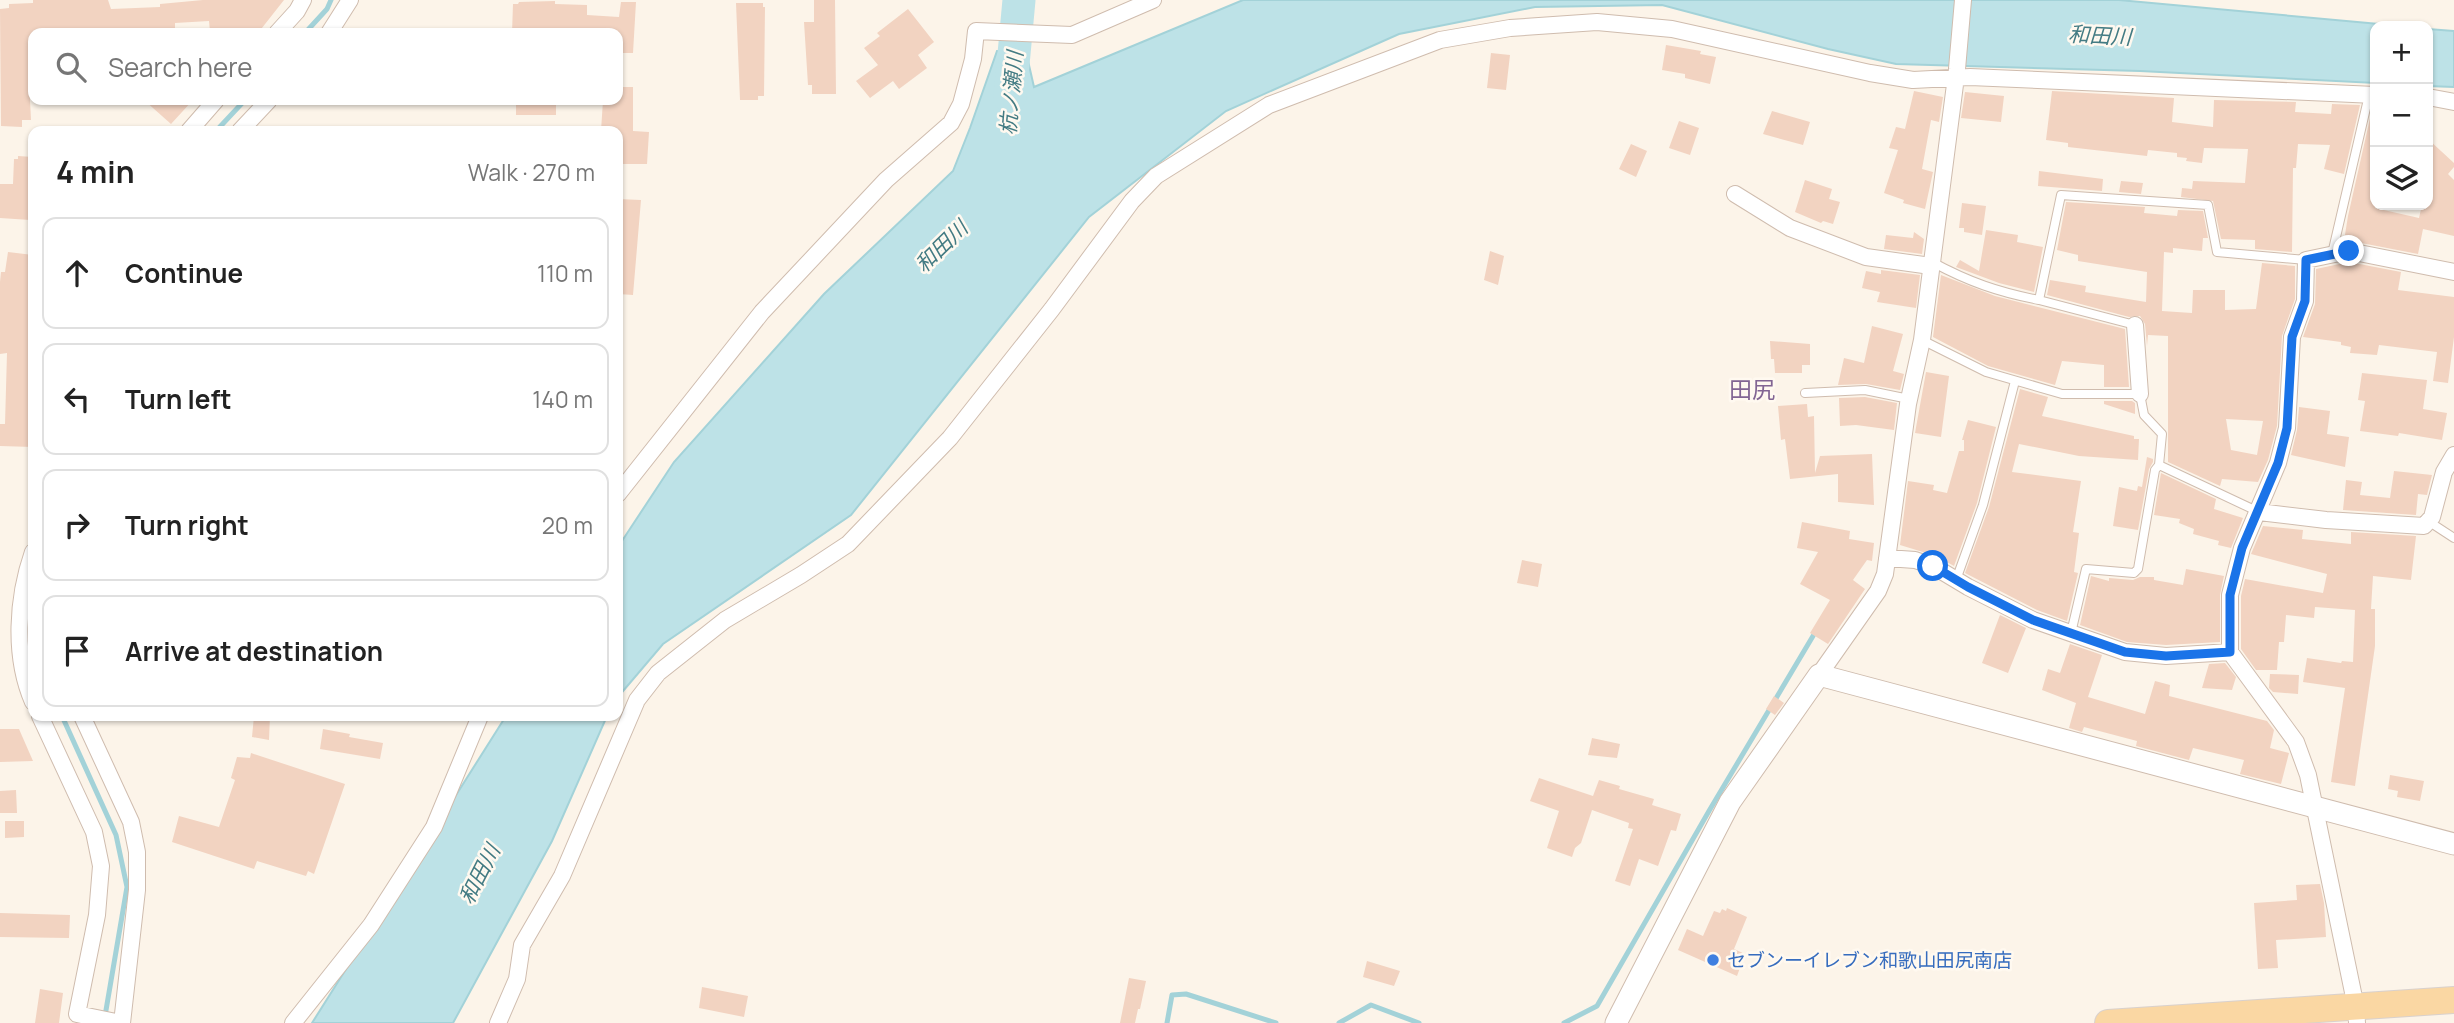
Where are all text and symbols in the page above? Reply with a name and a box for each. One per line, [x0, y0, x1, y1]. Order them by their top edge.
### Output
water label: 和田川 [2068, 19, 2134, 51]
map controls [2370, 21, 2433, 210]
button: + [2370, 21, 2433, 84]
search box [28, 28, 623, 105]
icon: search [52, 48, 90, 86]
water label: 杭ノ瀬川 [993, 48, 1029, 136]
text: Search here [108, 49, 253, 85]
button: − [2370, 84, 2433, 147]
button: layers [2370, 147, 2433, 210]
text: 4 min [56, 151, 134, 192]
text: Walk · 270 m [468, 156, 595, 188]
water label: 和田川 [909, 213, 975, 278]
route end [2333, 235, 2364, 266]
icon: ahead [58, 254, 96, 292]
text: Continue [125, 255, 243, 291]
text: 110 m [537, 257, 593, 289]
district label: 田尻 [1729, 373, 1775, 405]
icon: left [58, 380, 96, 418]
text: Turn left [125, 381, 232, 417]
text: 140 m [532, 383, 593, 415]
icon: right [58, 506, 96, 544]
text: Turn right [125, 507, 249, 543]
text: 20 m [542, 509, 593, 541]
route start [1917, 550, 1948, 581]
icon: arrive [58, 632, 96, 670]
text: Arrive at destination [125, 633, 383, 669]
water label: 和田川 [452, 838, 507, 908]
place label: セブンーイレブン和歌山田尻南店 [1727, 947, 2012, 973]
marker: セブンーイレブン和歌山田尻南店 [1705, 952, 1721, 968]

